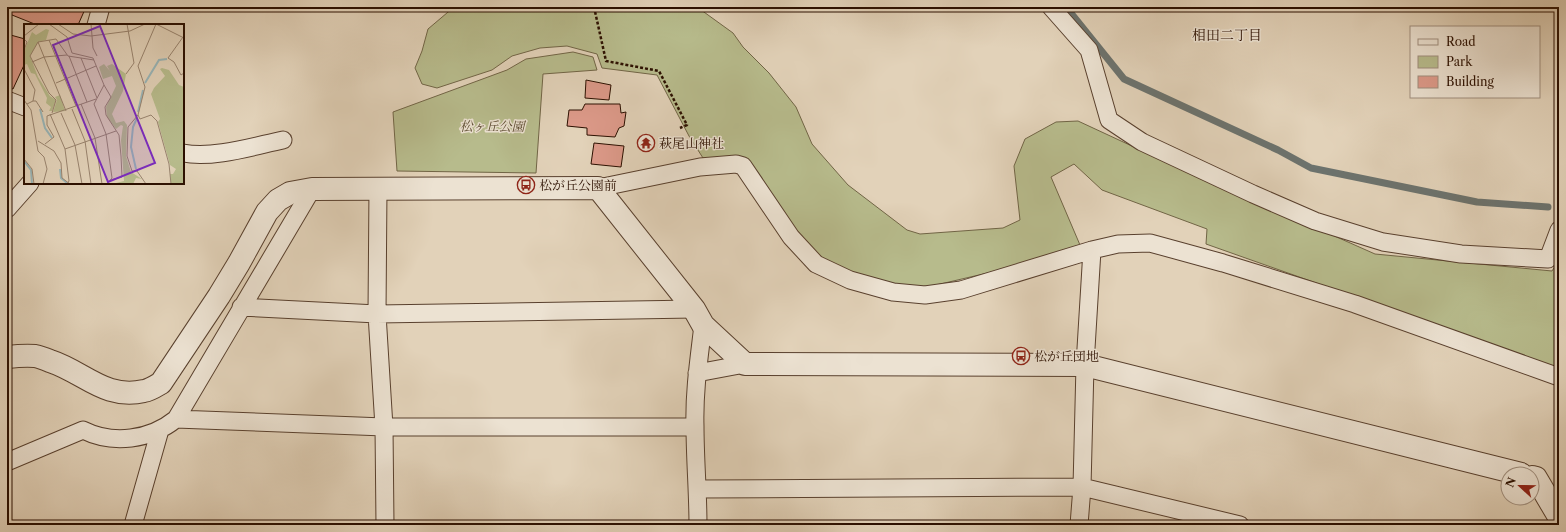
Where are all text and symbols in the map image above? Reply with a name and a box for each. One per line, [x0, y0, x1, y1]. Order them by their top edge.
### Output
inset map [24, 24, 184, 184]
district label: 相田二丁目 [1192, 26, 1262, 44]
legend [1410, 26, 1540, 98]
text: Road [1446, 34, 1476, 49]
text: Park [1446, 54, 1473, 69]
text: Building [1446, 74, 1494, 89]
park label: 松ヶ丘公園 [459, 118, 526, 134]
temple icon: 萩尾山神社 [636, 133, 656, 153]
place label: 萩尾山神社 [659, 135, 724, 151]
bus stop icon: 松が丘公園前 [516, 175, 536, 195]
place label: 松が丘公園前 [539, 177, 617, 193]
bus stop icon: 松が丘団地 [1011, 346, 1031, 366]
place label: 松が丘団地 [1034, 348, 1099, 364]
north arrow [1500, 466, 1540, 506]
text: N [1502, 475, 1519, 489]

